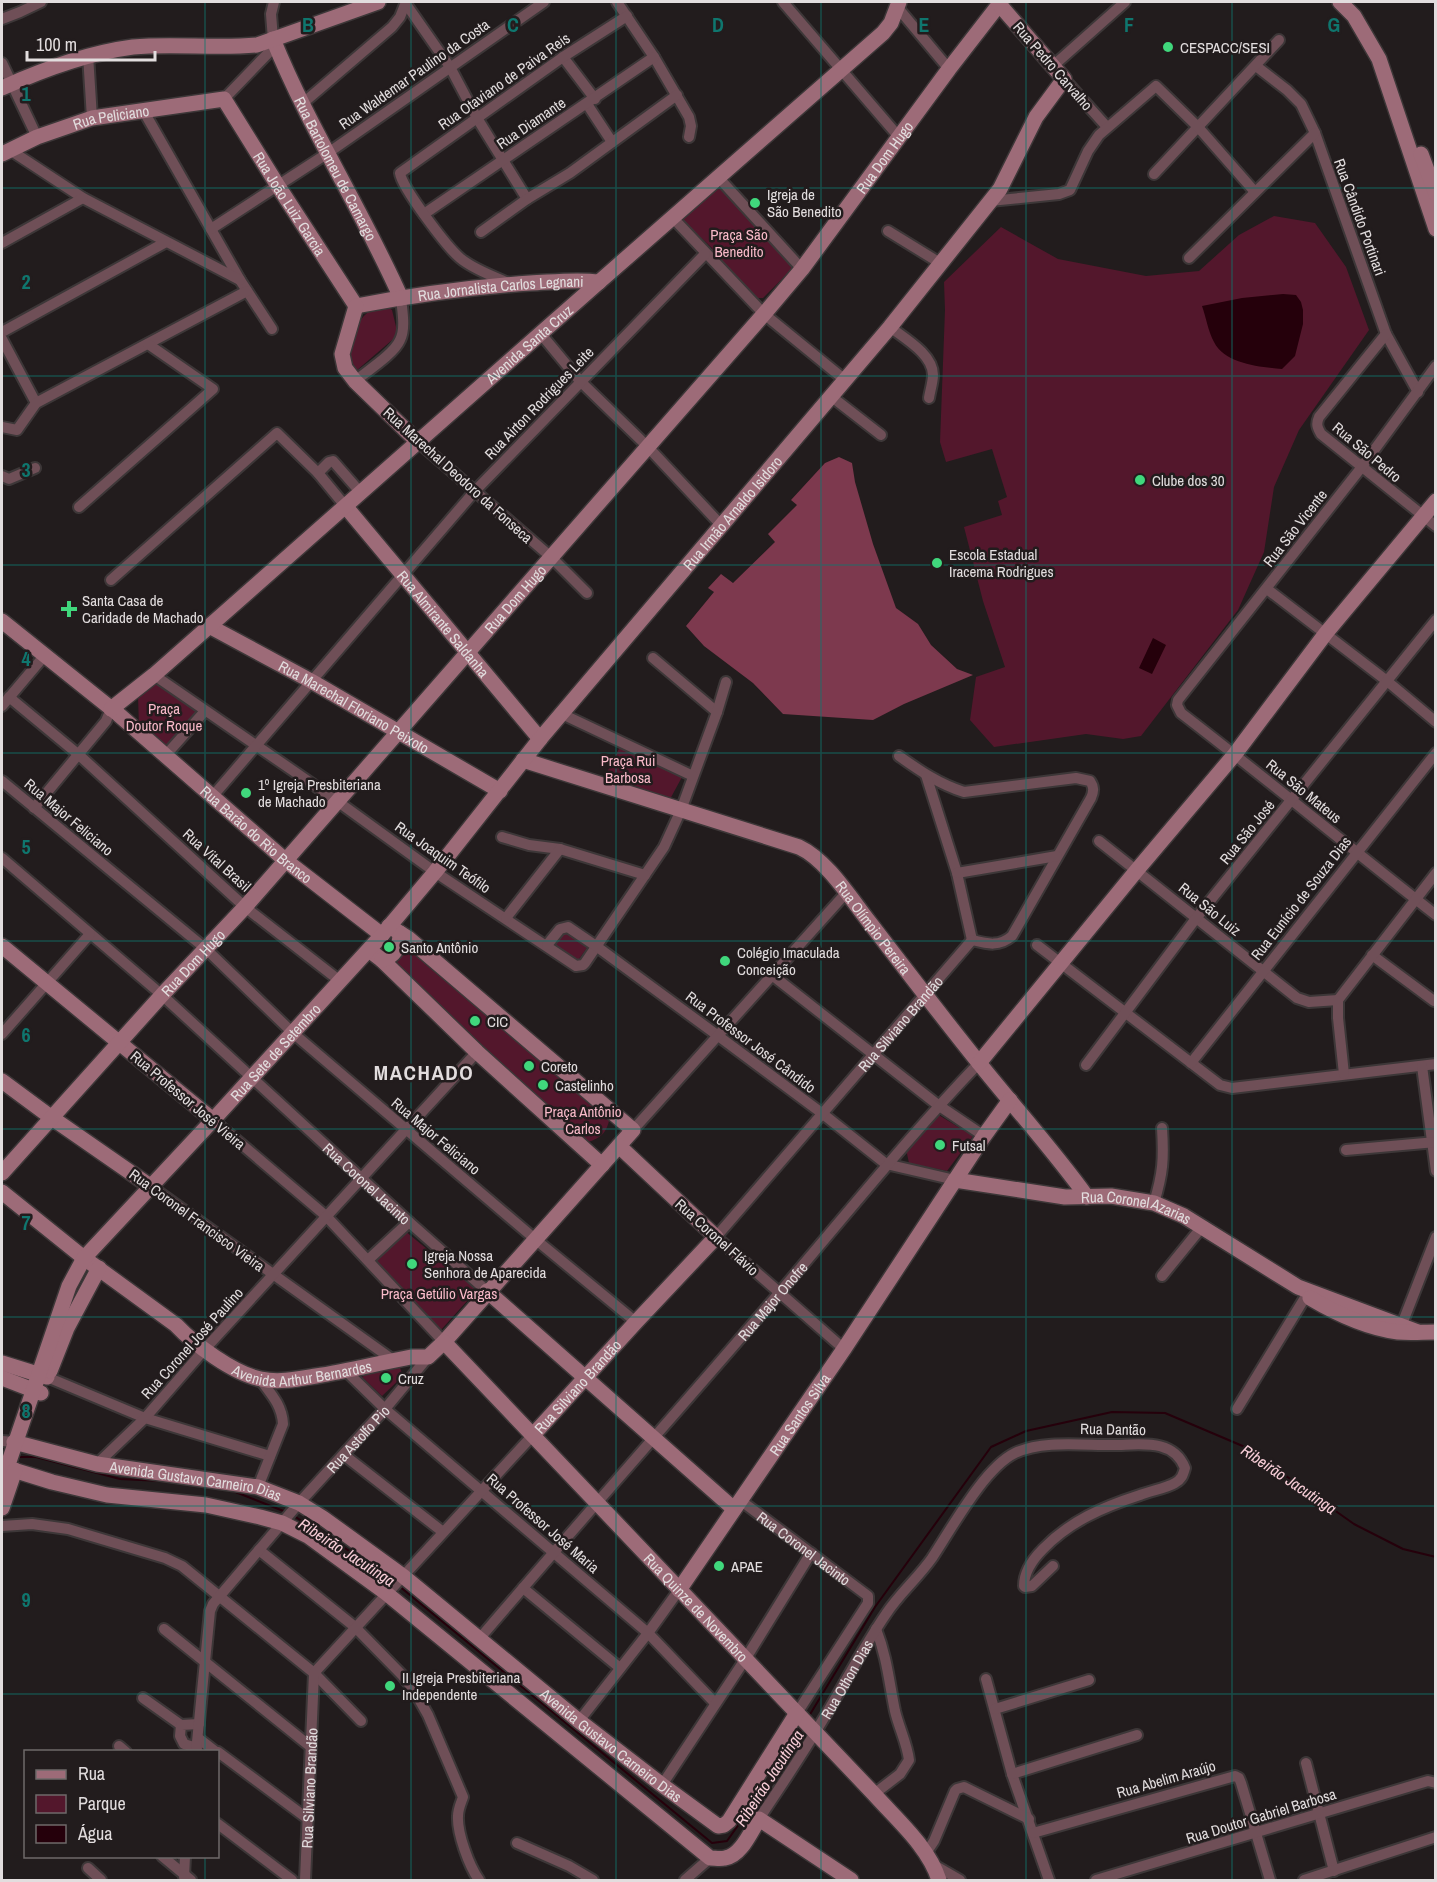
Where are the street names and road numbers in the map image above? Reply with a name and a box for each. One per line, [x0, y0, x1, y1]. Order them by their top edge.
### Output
street label: Rua Waldemar Paulino da Costa [335, 14, 494, 134]
street label: Rua Pedro Carvalho [1009, 17, 1098, 115]
street label: Rua Otaviano de Paiva Reis [434, 27, 574, 135]
street label: Rua Diamante [492, 92, 570, 154]
street label: Rua Bartolomeu de Camargo [290, 93, 382, 244]
street label: Rua Peliciano [70, 99, 151, 134]
street label: Rua Dom Hugo [851, 117, 918, 198]
street label: Rua João Luiz Garcia [249, 148, 331, 260]
street label: Rua Cândido Portinari [1329, 156, 1391, 278]
street label: Rua Jornalista Carlos Legnani [416, 270, 584, 306]
street label: Avenida Santa Cruz [480, 300, 577, 389]
street label: Rua Airton Rodrigues Leite [480, 342, 598, 464]
street label: Rua Marechal Deodoro da Fonseca [379, 402, 537, 548]
street label: Rua São Pedro [1328, 417, 1406, 487]
street label: Rua Irmão Arnaldo Isidoro [678, 451, 787, 574]
street label: Rua São Vicente [1258, 485, 1332, 571]
street label: Rua Dom Hugo [479, 560, 551, 638]
street label: Rua Almirante Saldanha [393, 566, 494, 682]
street label: Rua Marechal Floriano Peixoto [275, 655, 433, 758]
street label: Rua São Mateus [1262, 754, 1346, 828]
street label: Rua Major Feliciano [20, 774, 118, 861]
street label: Rua Barão do Rio Branco [196, 780, 317, 888]
street label: Rua São José [1215, 795, 1280, 869]
street label: Rua Joaquim Teófilo [391, 816, 495, 898]
street label: Rua Vital Brasil [178, 824, 256, 896]
street label: Rua Eunício de Souza Dias [1246, 832, 1356, 964]
street label: Rua Olímpio Pereira [831, 876, 916, 979]
street label: Rua São Luiz [1174, 877, 1246, 941]
street label: Rua Dom Hugo [156, 924, 229, 1001]
street label: Rua Silviano Brandão [853, 971, 947, 1076]
street label: Rua Professor José Cândido [682, 986, 821, 1098]
street label: Rua Sete de Setembro [225, 999, 325, 1105]
street label: Rua Professor José Vieira [126, 1046, 250, 1154]
street label: Rua Major Feliciano [387, 1093, 485, 1180]
street label: Rua Coronel Jacinto [319, 1138, 415, 1229]
street label: Rua Coronel Francisco Vieira [125, 1164, 269, 1276]
street label: Rua Coronel Azarias [1081, 1185, 1196, 1229]
street label: Rua Coronel Flávio [671, 1194, 764, 1280]
street label: Rua Major Onofre [732, 1257, 812, 1345]
street label: Rua Coronel José Paulino [136, 1283, 248, 1403]
street label: Rua Silviano Brandão [529, 1335, 626, 1438]
street label: Avenida Arthur Bernardes [228, 1355, 374, 1391]
street label: Rua Santos Silva [764, 1369, 835, 1459]
street label: Rua Astolfo Pio [321, 1400, 394, 1477]
street label: Rua Dantão [1080, 1418, 1146, 1440]
street label: Avenida Gustavo Carneiro Dias [107, 1455, 285, 1506]
street label: Rua Professor José Maria [482, 1468, 604, 1578]
street label: Rua Coronel Jacinto [753, 1506, 855, 1590]
street label: Rua Quinze de Novembro [639, 1548, 753, 1666]
street label: Rua Othon Dias [815, 1636, 878, 1723]
street label: Avenida Gustavo Carneiro Dias [535, 1682, 686, 1807]
street label: Rua Silviano Brandão [296, 1727, 322, 1849]
street label: Rua Abelim Araújo [1114, 1755, 1218, 1803]
street label: Rua Doutor Gabriel Barbosa [1183, 1783, 1339, 1849]

